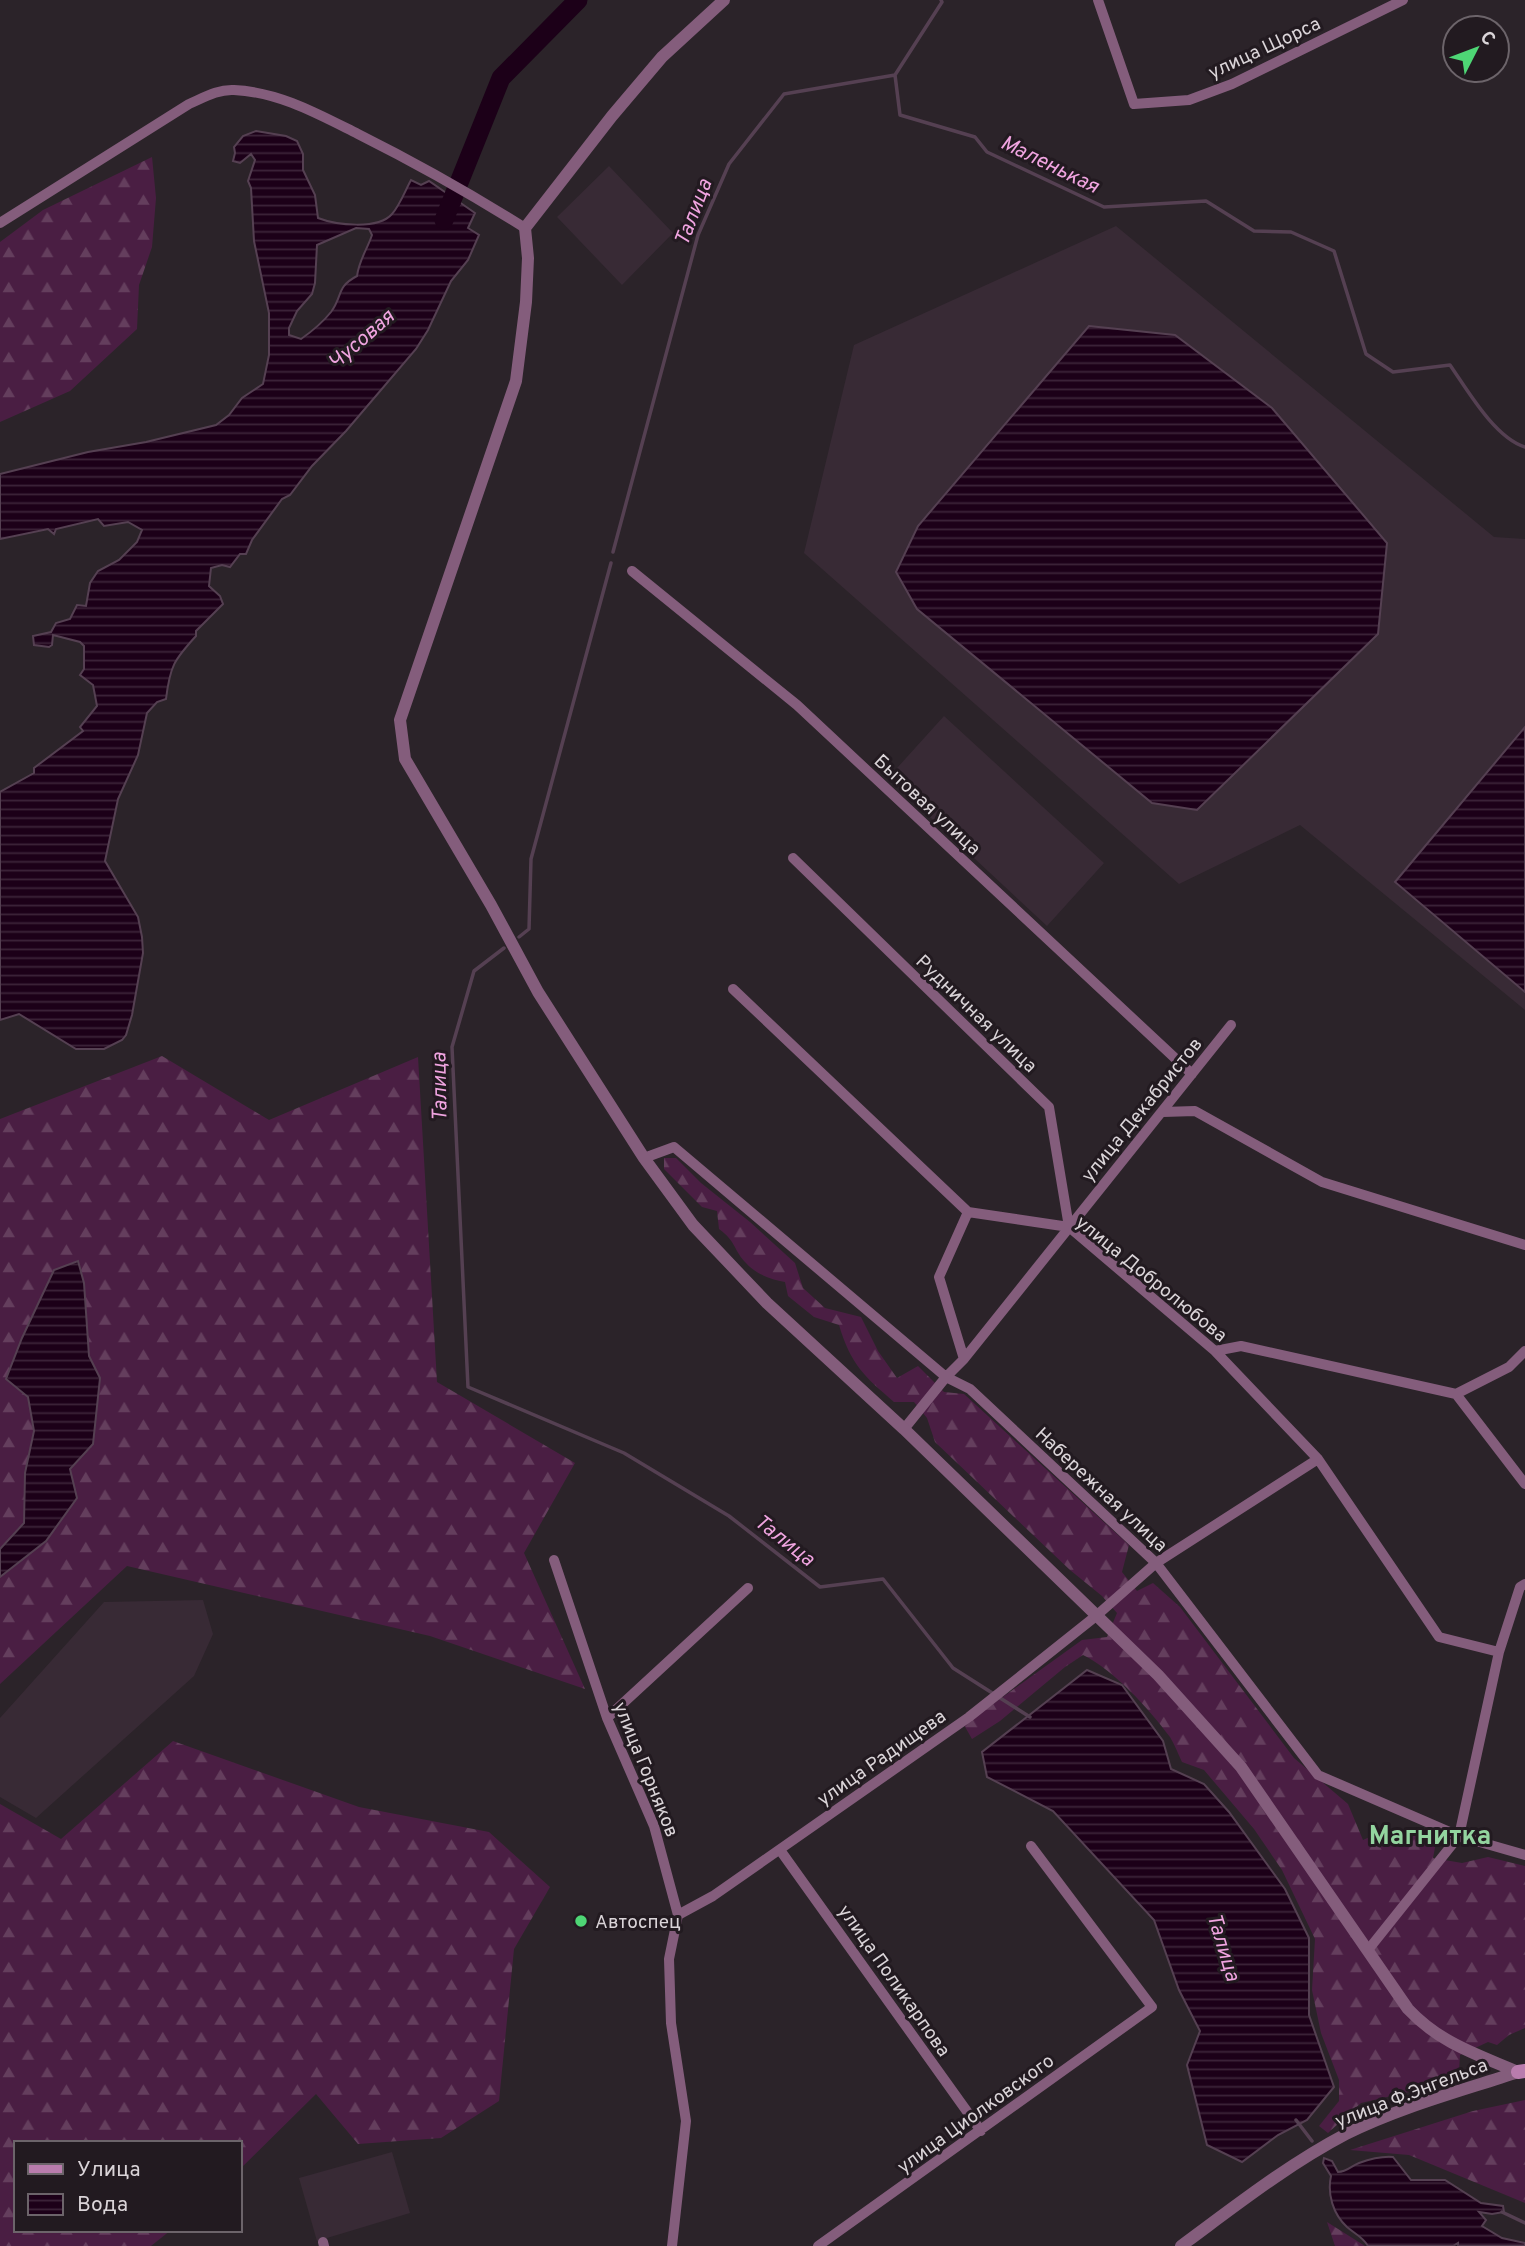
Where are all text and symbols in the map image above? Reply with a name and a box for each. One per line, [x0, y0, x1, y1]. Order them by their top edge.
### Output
street label: улица Щорса [1205, 12, 1325, 85]
north arrow [1441, 14, 1511, 84]
text: С [1474, 26, 1500, 52]
water label: Маленькая [996, 130, 1104, 201]
water label: Талица [669, 175, 720, 250]
water label: Чусовая [323, 303, 402, 376]
street label: Бытовая улица [868, 750, 985, 861]
street label: Рудничная улица [910, 950, 1041, 1079]
street label: улица Декабристов [1077, 1033, 1208, 1188]
water label: Талица [426, 1052, 455, 1122]
street label: улица Добролюбова [1070, 1211, 1231, 1348]
street label: Набережная улица [1029, 1423, 1172, 1558]
water label: Талица [748, 1509, 820, 1573]
street label: улица Горняков [607, 1699, 683, 1841]
street label: улица Радищева [813, 1705, 951, 1812]
district label: Магнитка [1369, 1821, 1491, 1854]
street label: улица Поликарпова [832, 1900, 955, 2062]
water label: Талица [1199, 1910, 1246, 1985]
place label: Автоспец [595, 1911, 681, 1935]
marker: Автоспец [573, 1913, 589, 1929]
street label: улица Циолковского [893, 2050, 1059, 2180]
street label: улица Ф.Энгельса [1332, 2054, 1491, 2134]
legend [14, 2141, 242, 2232]
text: Улица [77, 2157, 141, 2184]
text: Вода [77, 2192, 128, 2219]

